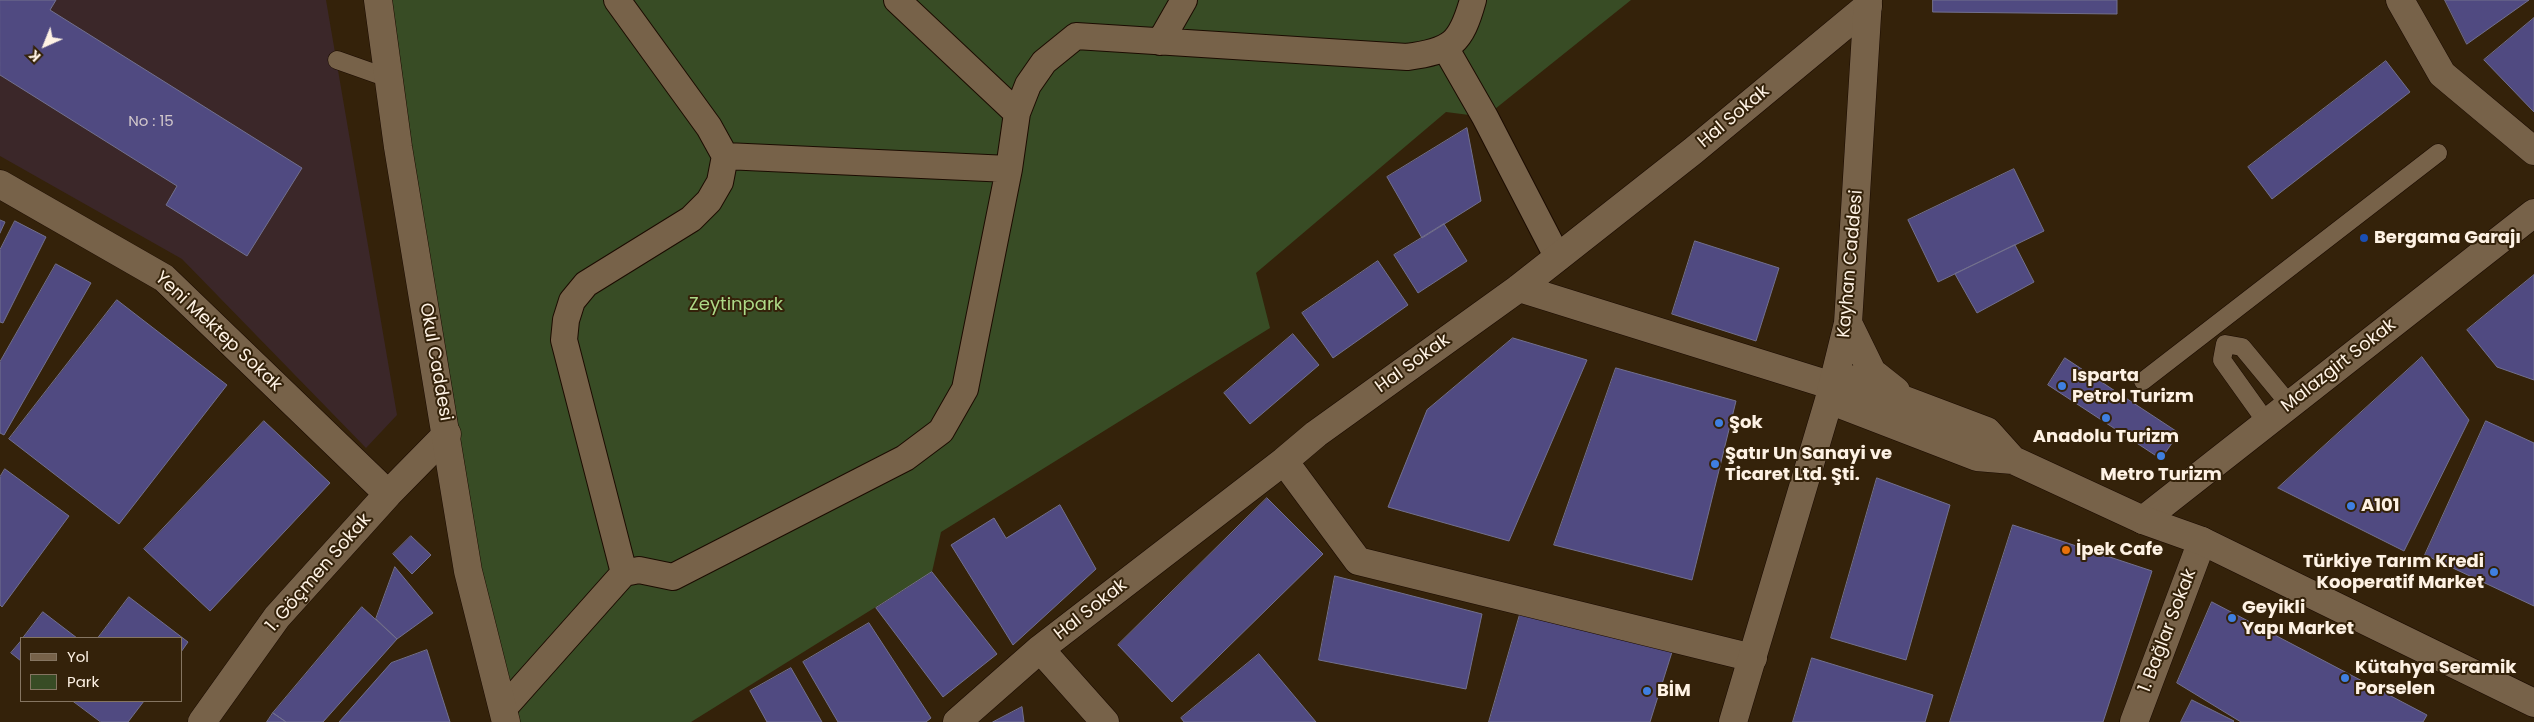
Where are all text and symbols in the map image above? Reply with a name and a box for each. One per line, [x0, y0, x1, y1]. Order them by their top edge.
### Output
north arrow [20, 20, 70, 70]
text: K [24, 45, 45, 66]
street label: Hal Sokak [1694, 81, 1774, 153]
house number: No : 15 [128, 113, 174, 131]
street label: Kayhan Caddesi [1834, 189, 1868, 339]
place label: Bergama Garajı [2374, 227, 2521, 249]
marker: Bergama Garajı [2358, 232, 2370, 244]
street label: Yeni Mektep Sokak [150, 268, 286, 396]
park label: Zeytinpark [689, 294, 783, 316]
street label: Okul Caddesi [414, 301, 456, 423]
street label: Malazgirt Sokak [2277, 314, 2401, 418]
street label: Hal Sokak [1372, 330, 1454, 398]
place label: Isparta Petrol Turizm [2072, 365, 2194, 408]
marker: Isparta Petrol Turizm [2056, 380, 2068, 392]
place label: Şok [1729, 412, 1763, 434]
marker: Anadolu Turizm [2100, 412, 2112, 424]
marker: Şok [1713, 417, 1725, 429]
place label: Anadolu Turizm [2033, 426, 2179, 448]
place label: Şatır Un Sanayi ve Ticaret Ltd. Şti. [1725, 443, 1892, 486]
marker: Metro Turizm [2155, 450, 2167, 462]
marker: Şatır Un Sanayi ve Ticaret Ltd. Şti. [1709, 458, 1721, 470]
place label: Metro Turizm [2100, 464, 2222, 486]
place label: A101 [2361, 495, 2400, 517]
marker: A101 [2345, 500, 2357, 512]
street label: 1. Göçmen Sokak [262, 509, 376, 637]
place label: İpek Cafe [2076, 539, 2163, 561]
marker: İpek Cafe [2060, 544, 2072, 556]
place label: Türkiye Tarım Kredi Kooperatif Market [2303, 551, 2484, 594]
street label: 1. Bağlar Sokak [2135, 566, 2201, 696]
marker: Türkiye Tarım Kredi Kooperatif Market [2488, 566, 2500, 578]
street label: Hal Sokak [1050, 575, 1132, 645]
place label: Geyikli Yapı Market [2242, 597, 2354, 640]
marker: Geyikli Yapı Market [2226, 612, 2238, 624]
legend [20, 637, 182, 702]
text: Yol [67, 646, 89, 667]
place label: Kütahya Seramik Porselen [2355, 657, 2516, 700]
text: Park [67, 671, 99, 692]
marker: Kütahya Seramik Porselen [2339, 672, 2351, 684]
place label: BİM [1657, 680, 1691, 702]
marker: BİM [1641, 685, 1653, 697]

